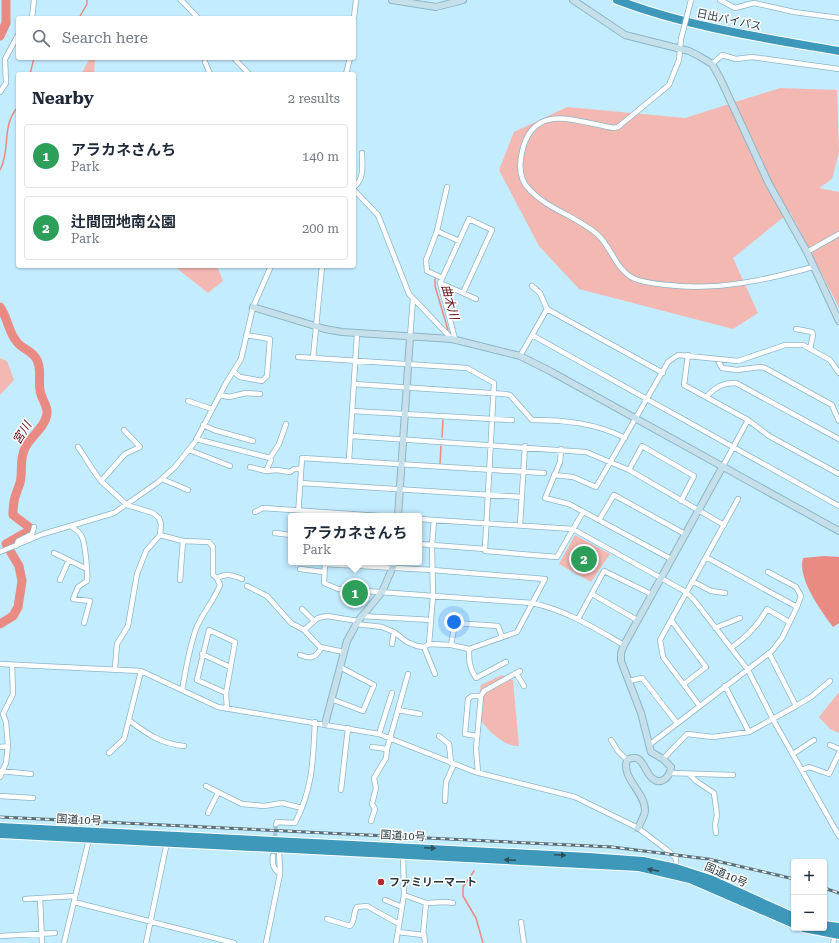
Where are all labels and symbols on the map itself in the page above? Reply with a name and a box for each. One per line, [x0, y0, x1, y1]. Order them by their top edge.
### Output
street label: 日出バイパス [695, 7, 763, 33]
water label: 曲木川 [439, 283, 462, 323]
water label: 宮川 [10, 417, 35, 447]
pin: 2 [571, 544, 597, 574]
pin: 1 [342, 578, 368, 608]
your location [444, 612, 464, 632]
street label: 国道10号 [56, 812, 102, 828]
street label: 国道10号 [380, 828, 426, 844]
one-way arrow [424, 845, 436, 852]
one-way arrow [554, 852, 567, 858]
one-way arrow [504, 856, 516, 863]
street label: 国道10号 [703, 860, 749, 890]
one-way arrow [647, 867, 659, 873]
place label: ファミリーマート [389, 876, 477, 889]
marker: ファミリーマート [376, 877, 386, 887]

